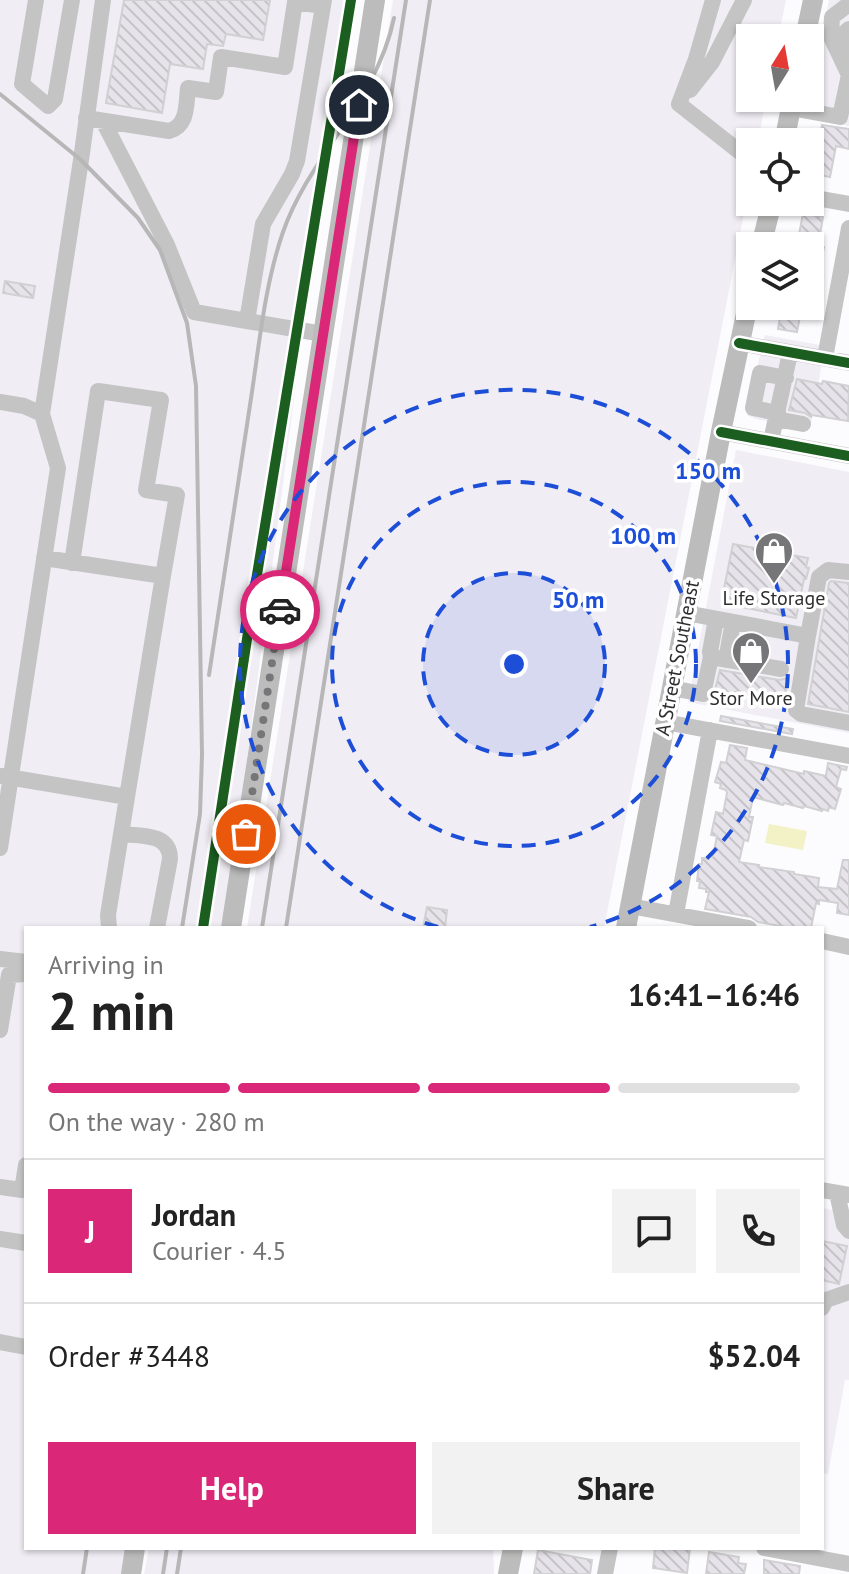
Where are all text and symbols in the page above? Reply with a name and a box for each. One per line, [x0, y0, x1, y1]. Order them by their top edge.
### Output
north arrow [736, 24, 824, 112]
map controls [736, 24, 824, 320]
pin [325, 71, 393, 139]
icon: home [337, 83, 381, 127]
button: locate [736, 128, 824, 216]
button: layers [736, 232, 824, 320]
text: 150 m [675, 455, 741, 486]
text: 100 m [610, 520, 676, 551]
shop icon: Life Storage [753, 530, 795, 585]
courier [240, 570, 320, 650]
street label: A Street Southeast [649, 578, 705, 738]
text: 50 m [552, 584, 604, 615]
place label: Life Storage [723, 585, 825, 611]
icon: car [258, 588, 302, 632]
shop icon: Stor More [730, 630, 772, 685]
centre of rings [500, 650, 528, 678]
place label: Stor More [709, 685, 793, 711]
pin [212, 800, 280, 868]
icon: bag [224, 812, 268, 856]
text: Arriving in [48, 948, 164, 981]
text: 16:41–16:46 [628, 975, 800, 1014]
text: 2 min [48, 977, 175, 1044]
text: On the way · 280 m [48, 1105, 265, 1138]
button: chat [612, 1189, 696, 1273]
button: phone [716, 1189, 800, 1273]
text: Jordan [152, 1195, 236, 1234]
text: J [85, 1212, 95, 1251]
text: Courier · 4.5 [152, 1234, 286, 1267]
text: Order #3448 [48, 1336, 210, 1375]
text: $52.04 [708, 1336, 800, 1375]
button: Help [48, 1442, 416, 1534]
button: Share [432, 1442, 800, 1534]

